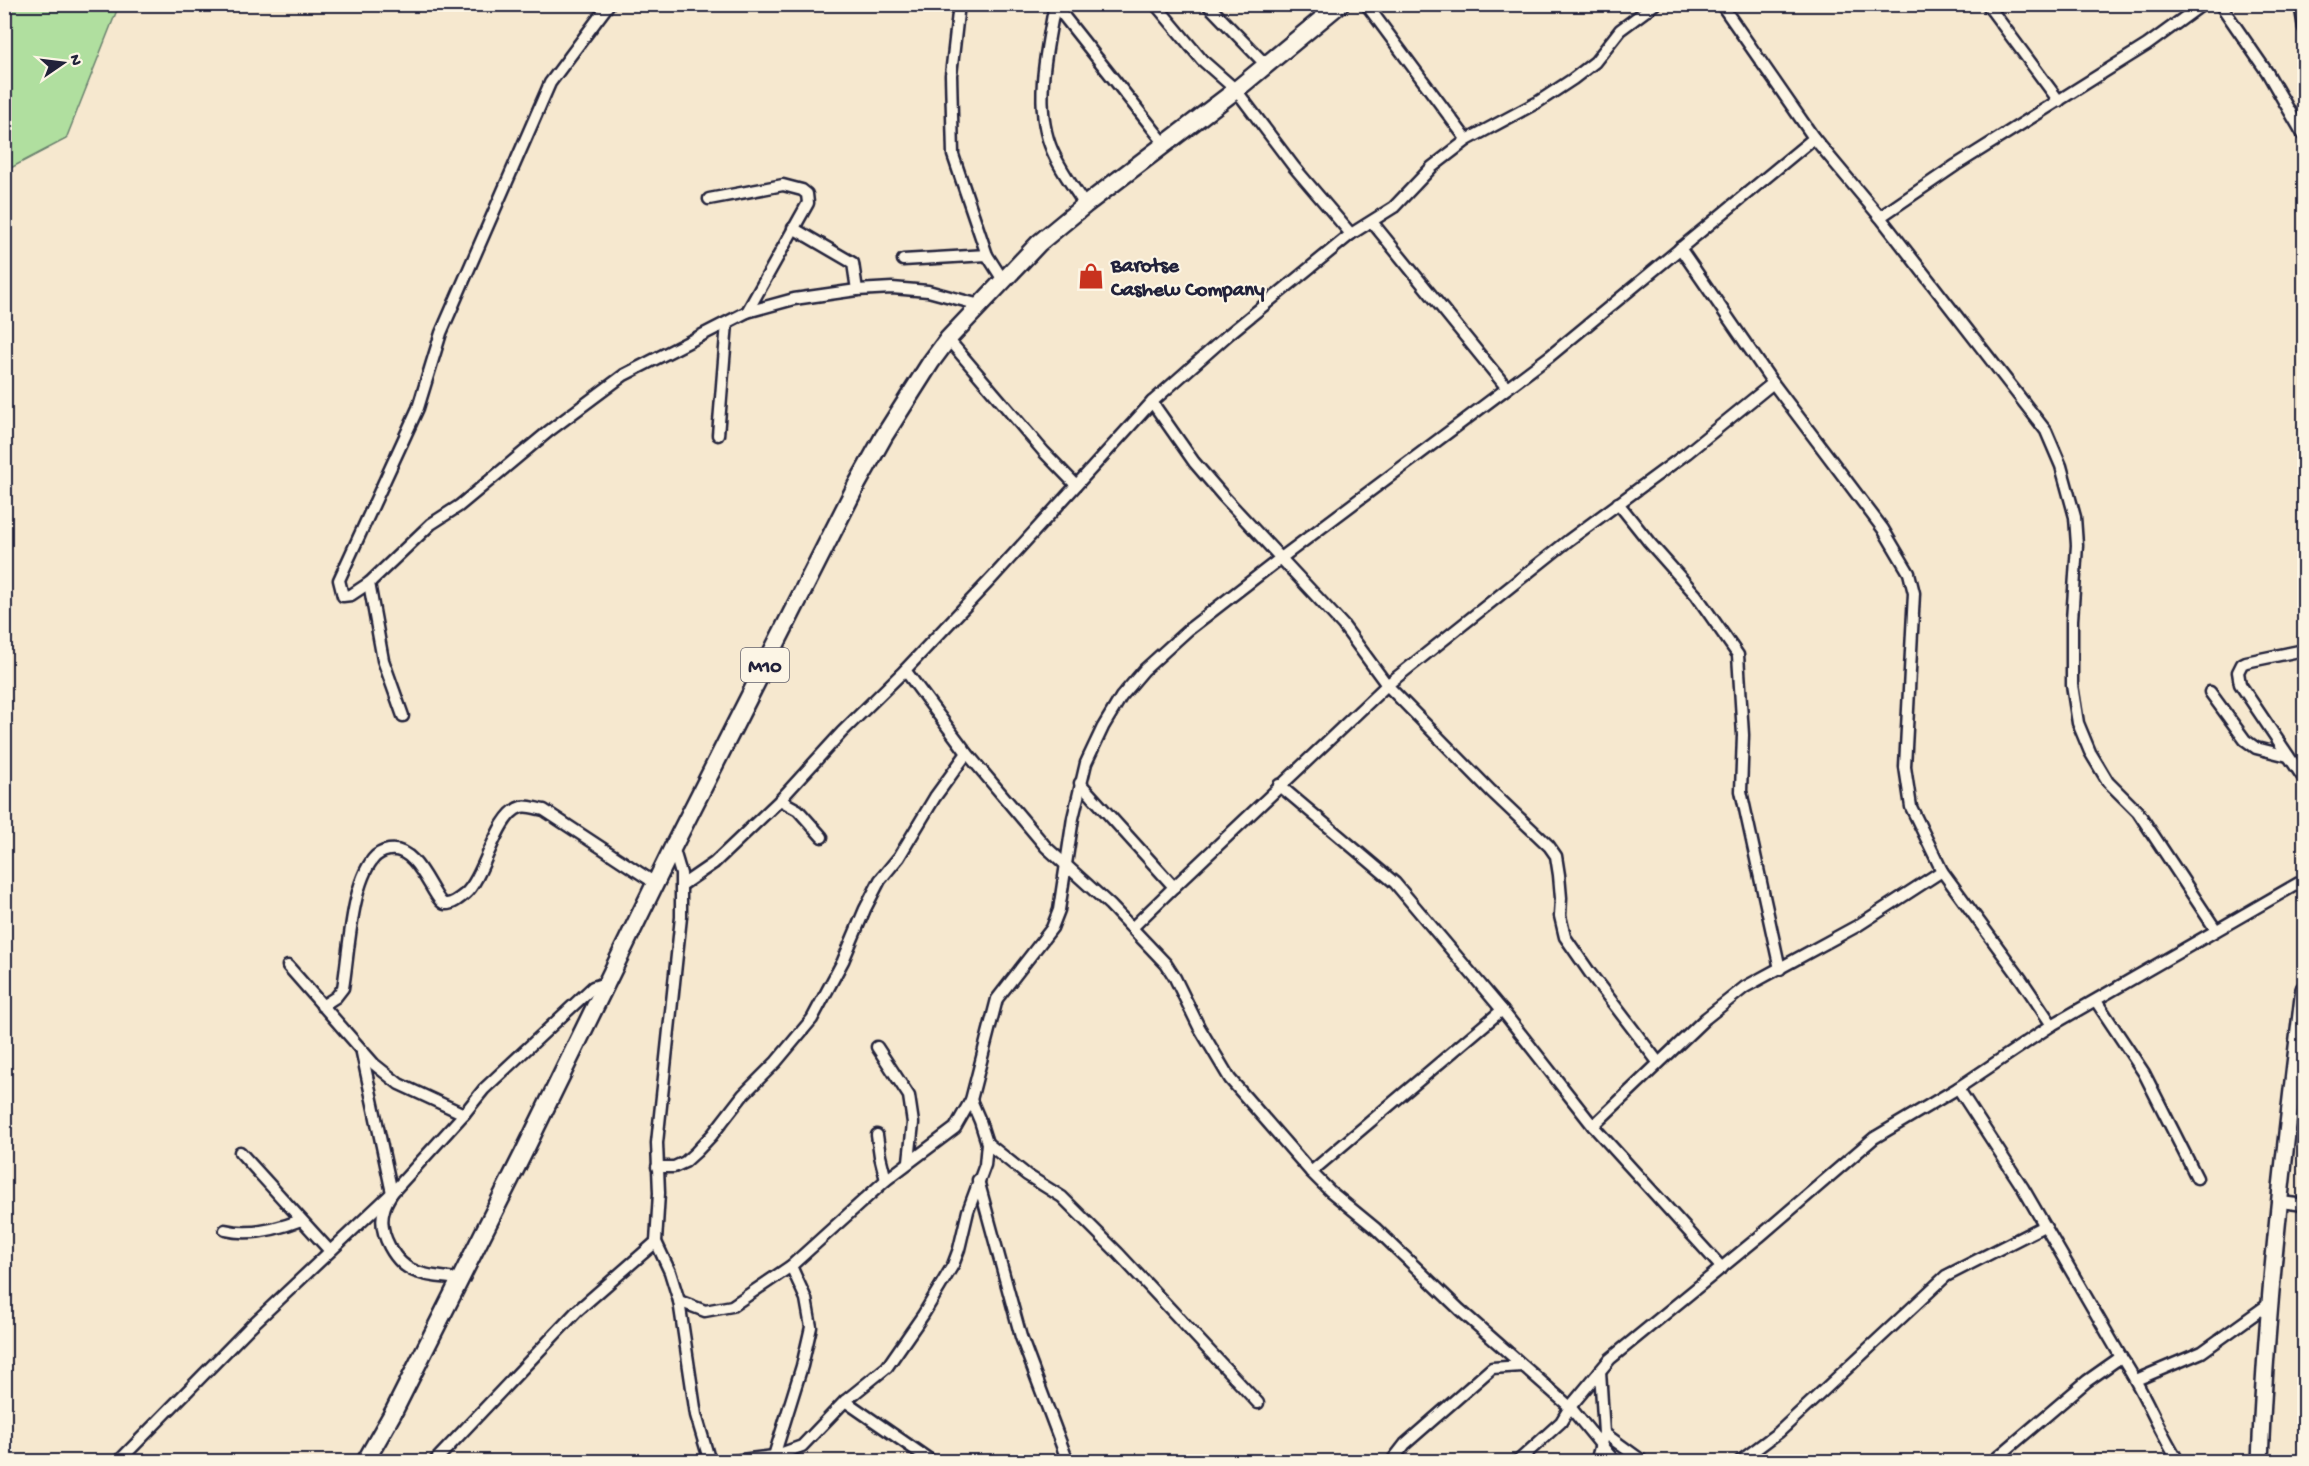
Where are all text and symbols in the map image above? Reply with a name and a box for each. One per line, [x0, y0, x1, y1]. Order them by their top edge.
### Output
north arrow [33, 33, 93, 93]
text: N [64, 53, 85, 68]
place label: Barotse Cashew Company [1110, 255, 1265, 304]
shop icon: Barotse Cashew Company [1076, 261, 1106, 291]
road number: M10 [741, 648, 789, 682]

